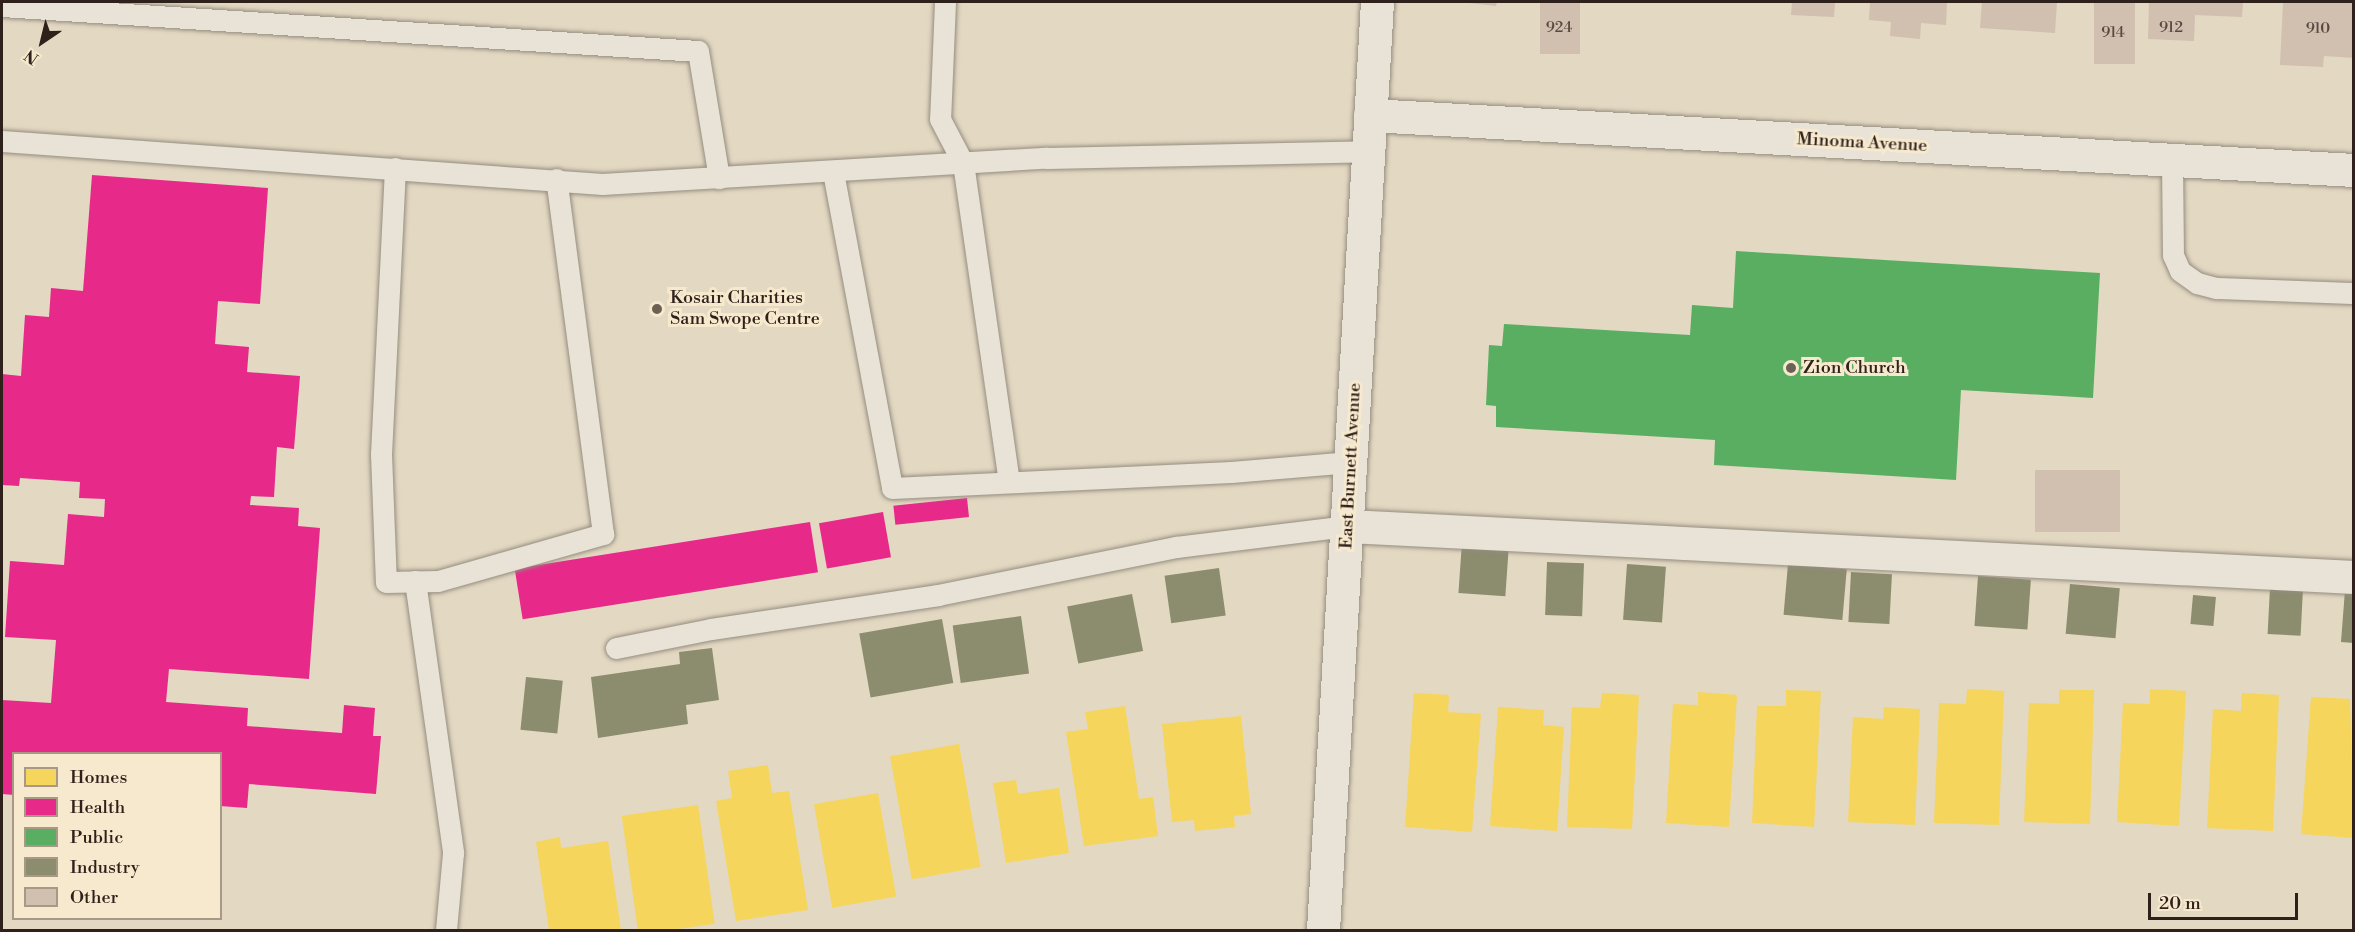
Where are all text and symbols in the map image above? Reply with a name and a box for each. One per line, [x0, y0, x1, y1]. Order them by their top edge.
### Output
north arrow [12, 12, 72, 72]
house number: 924 [1546, 19, 1572, 37]
house number: 912 [2159, 19, 2183, 37]
house number: 910 [2306, 20, 2330, 38]
house number: 914 [2101, 24, 2125, 42]
text: N [21, 45, 43, 69]
street label: Minoma Avenue [1796, 129, 1928, 157]
place label: Kosair Charities Sam Swope Centre [670, 288, 820, 330]
marker: Kosair Charities Sam Swope Centre [648, 300, 666, 318]
place label: Zion Church [1803, 357, 1906, 379]
marker: Zion Church [1784, 361, 1798, 375]
street label: East Burnett Avenue [1336, 382, 1366, 550]
legend [12, 752, 222, 920]
text: Homes [70, 766, 127, 789]
text: Health [70, 796, 125, 819]
text: Public [70, 826, 123, 849]
text: Industry [70, 856, 140, 879]
scale bar [2151, 881, 2301, 919]
text: Other [70, 886, 118, 909]
text: 20 m [2159, 892, 2201, 915]

